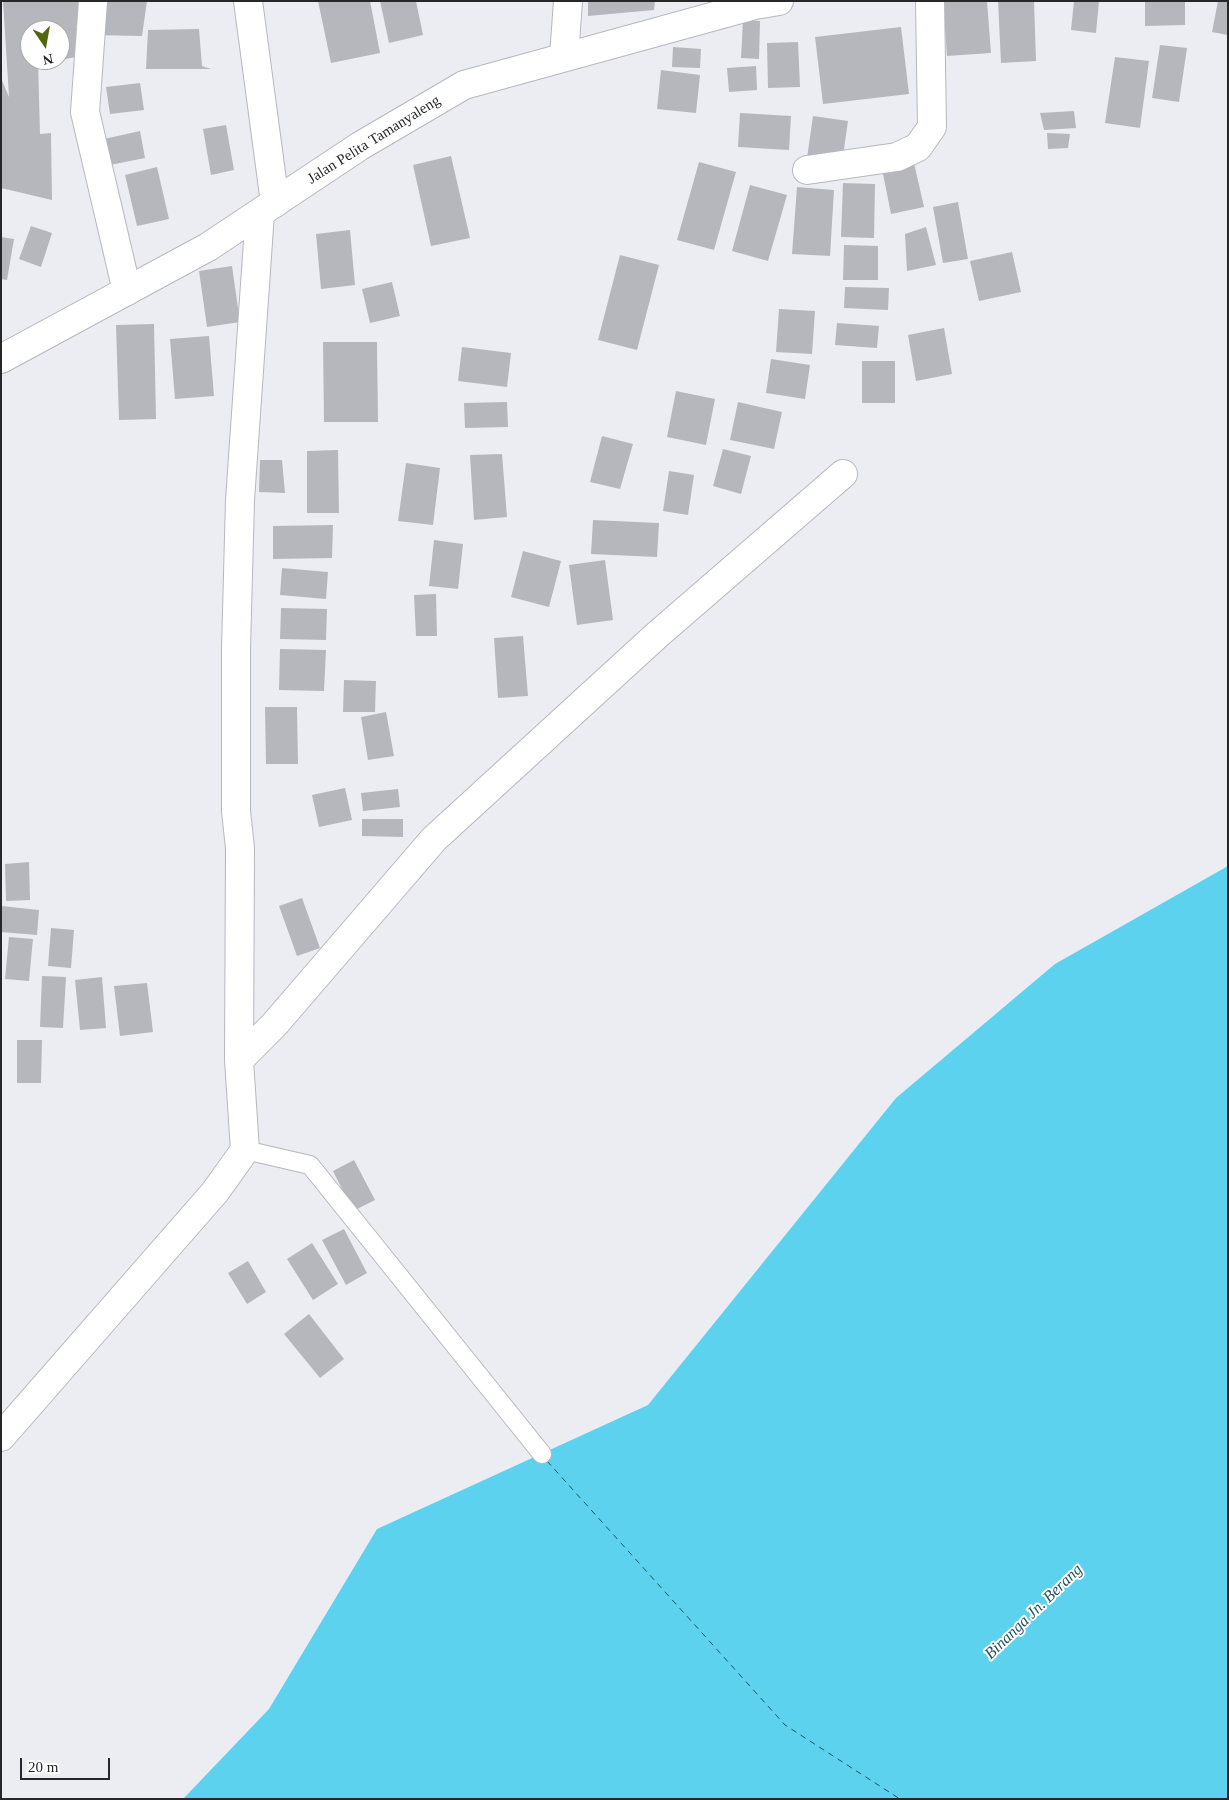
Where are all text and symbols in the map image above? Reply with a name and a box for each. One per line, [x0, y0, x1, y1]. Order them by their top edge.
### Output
north arrow [20, 20, 70, 70]
text: N [42, 51, 55, 68]
street label: Jalan Pelita Tamanyaleng [304, 92, 444, 188]
water label: Binanga Jn. Berang [981, 1560, 1087, 1664]
scale bar [22, 1748, 112, 1780]
text: 20 m [28, 1759, 58, 1775]

